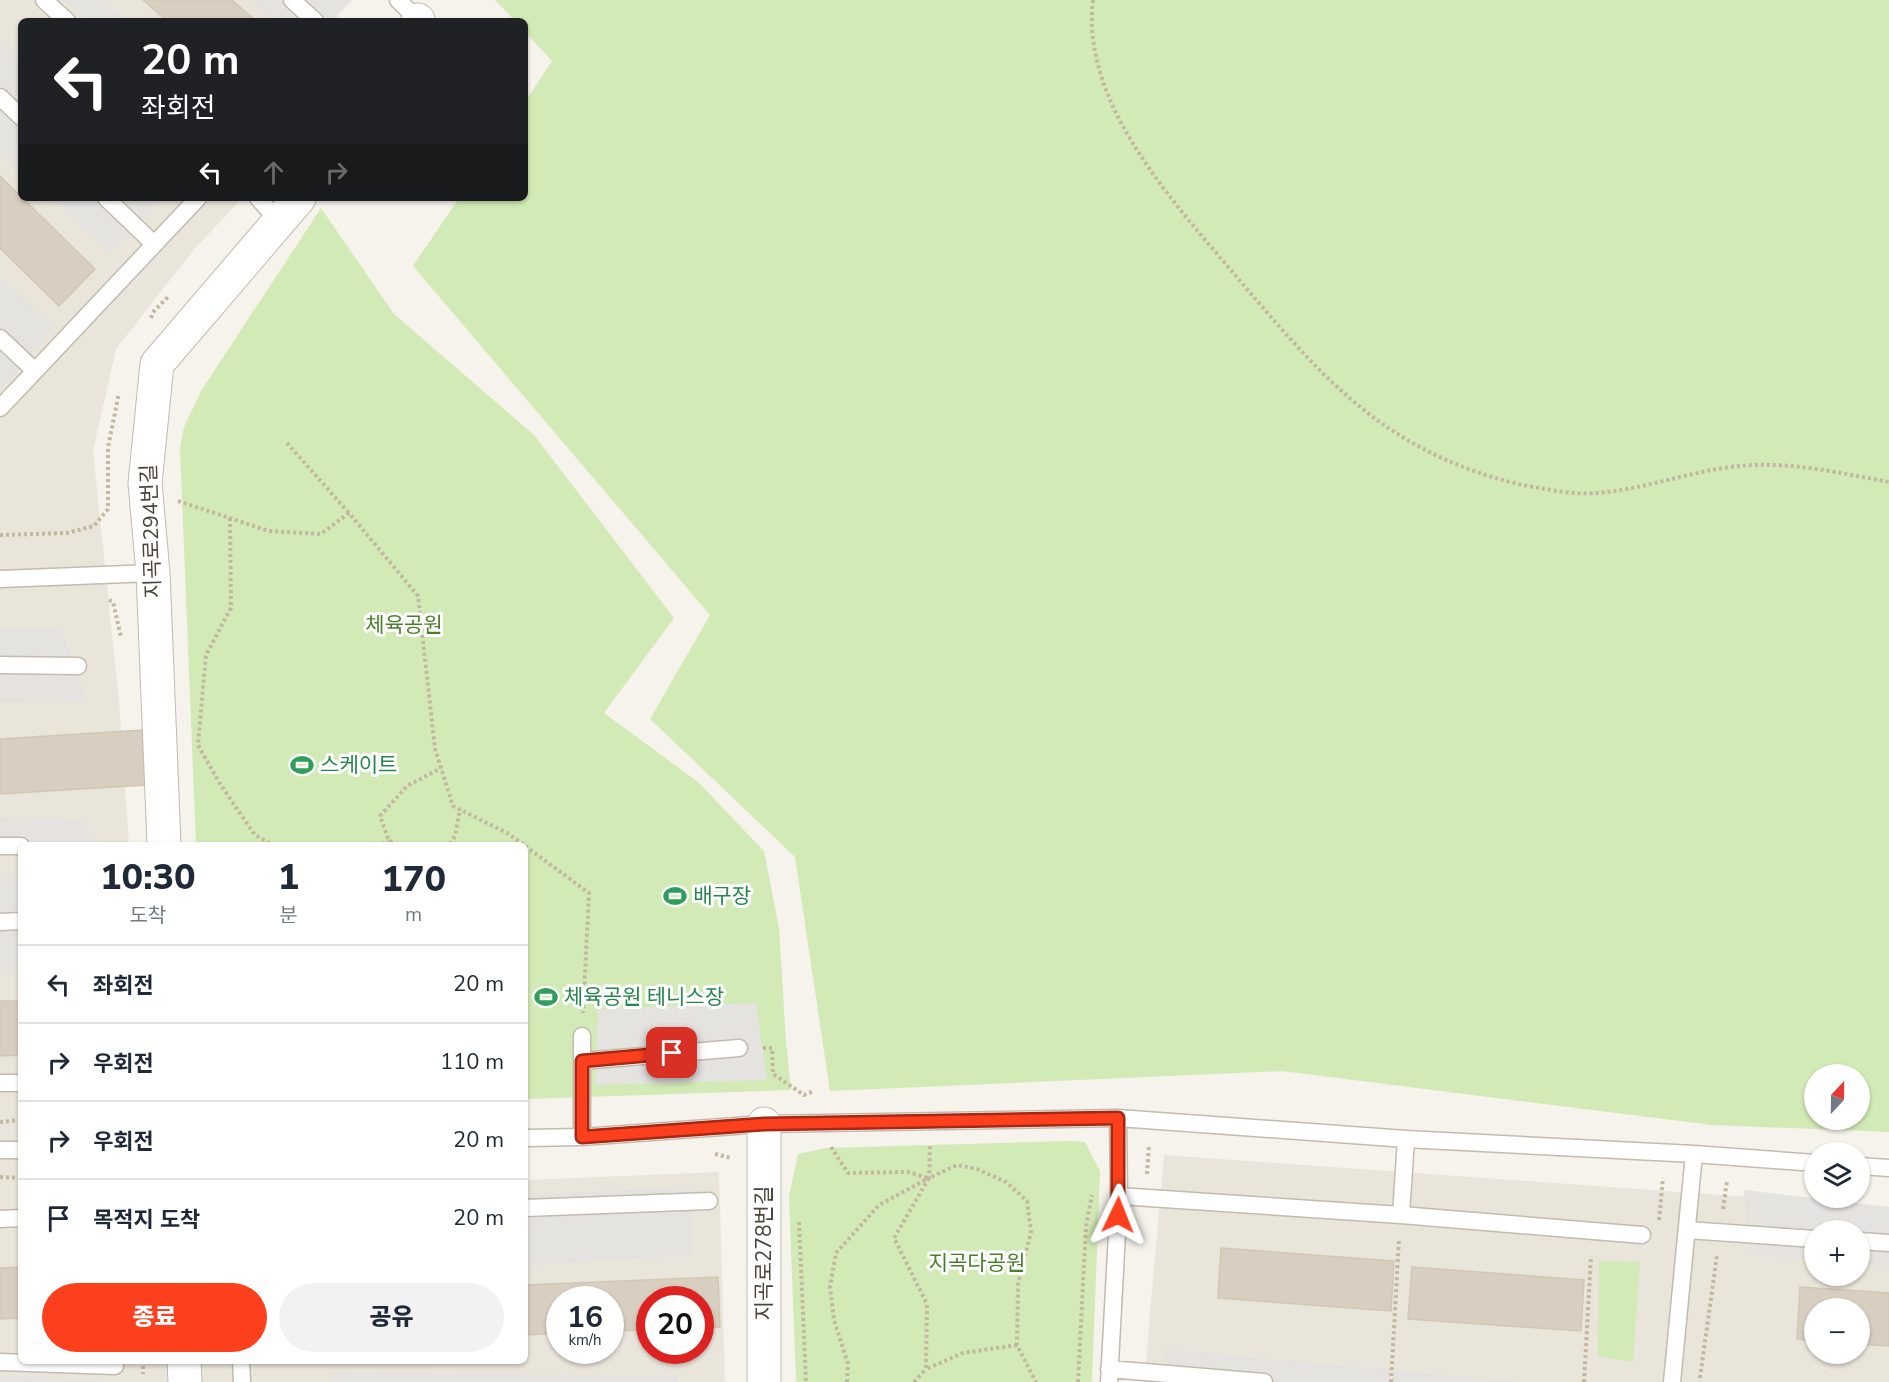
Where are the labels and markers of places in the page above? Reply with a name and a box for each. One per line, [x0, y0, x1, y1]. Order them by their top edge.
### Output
place label: 스케이트 [320, 751, 397, 779]
sports icon: 스케이트 [289, 752, 315, 778]
place label: 배구장 [693, 882, 751, 910]
sports icon: 배구장 [662, 883, 688, 909]
place label: 체육공원 테니스장 [564, 983, 724, 1011]
sports icon: 체육공원 테니스장 [533, 984, 559, 1010]
pin [646, 1027, 697, 1078]

